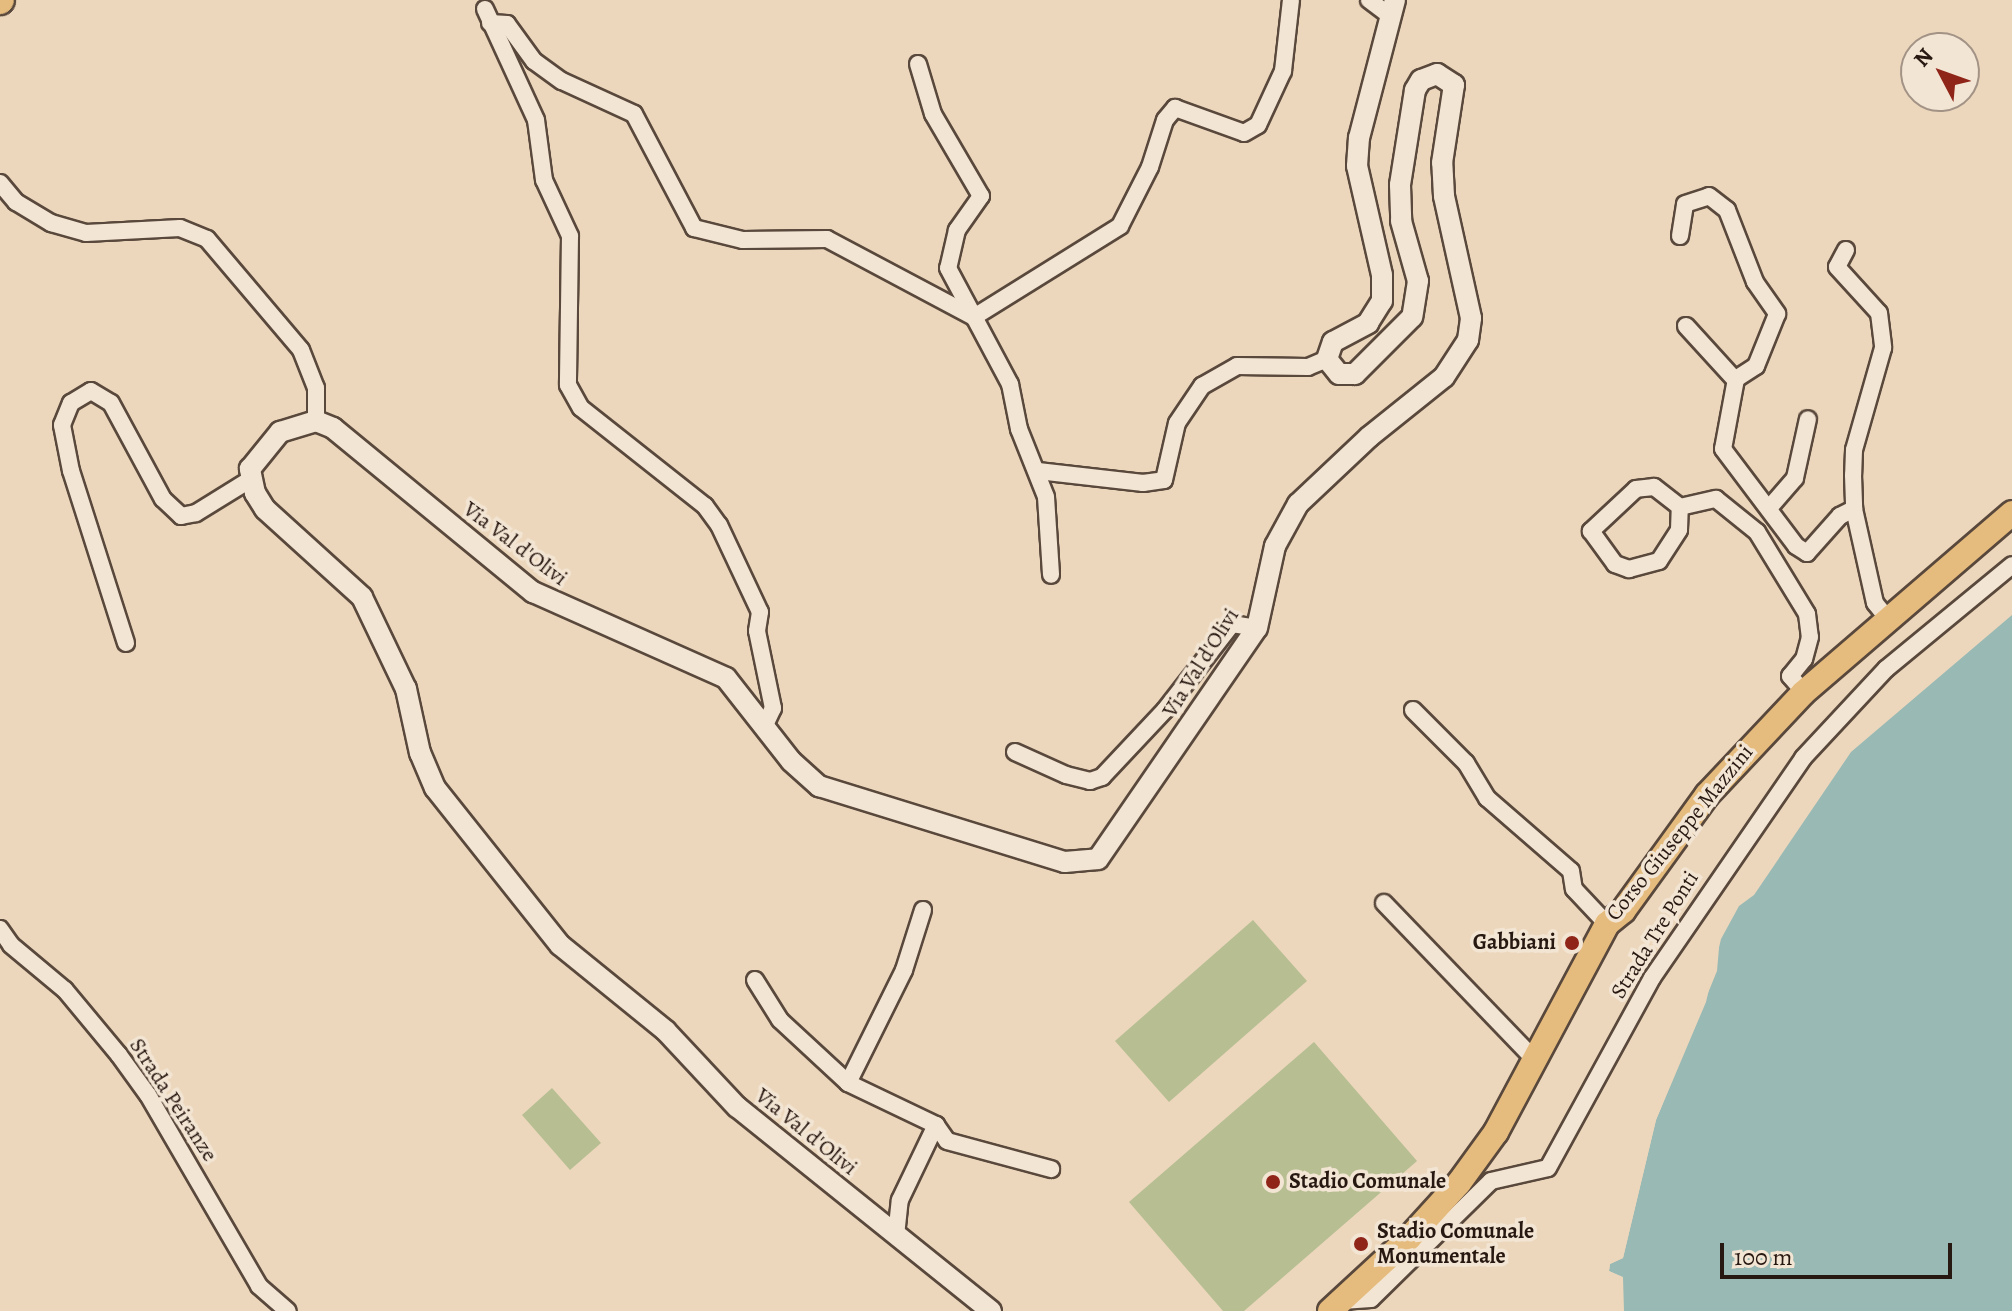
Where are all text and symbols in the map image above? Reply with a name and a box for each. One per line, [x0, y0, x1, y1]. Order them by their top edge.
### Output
north arrow [1900, 32, 1980, 112]
text: N [1907, 42, 1940, 73]
street label: Via Val d'Olivi [458, 496, 572, 592]
street label: Via Val d'Olivi [1157, 604, 1245, 722]
street label: Corso Giuseppe Mazzini [1601, 740, 1759, 926]
street label: Strada Tre Ponti [1605, 866, 1705, 1004]
place label: Gabbiani [1473, 930, 1556, 956]
marker: Gabbiani [1563, 934, 1581, 952]
street label: Strada Peiranze [123, 1033, 223, 1167]
street label: Via Val d'Olivi [750, 1083, 862, 1181]
place label: Stadio Comunale [1289, 1169, 1446, 1195]
marker: Stadio Comunale [1264, 1173, 1282, 1191]
place label: Stadio Comunale Monumentale [1377, 1218, 1534, 1270]
scale bar [1724, 1227, 1956, 1277]
marker: Stadio Comunale Monumentale [1352, 1235, 1370, 1253]
text: 100 m [1734, 1241, 1793, 1273]

